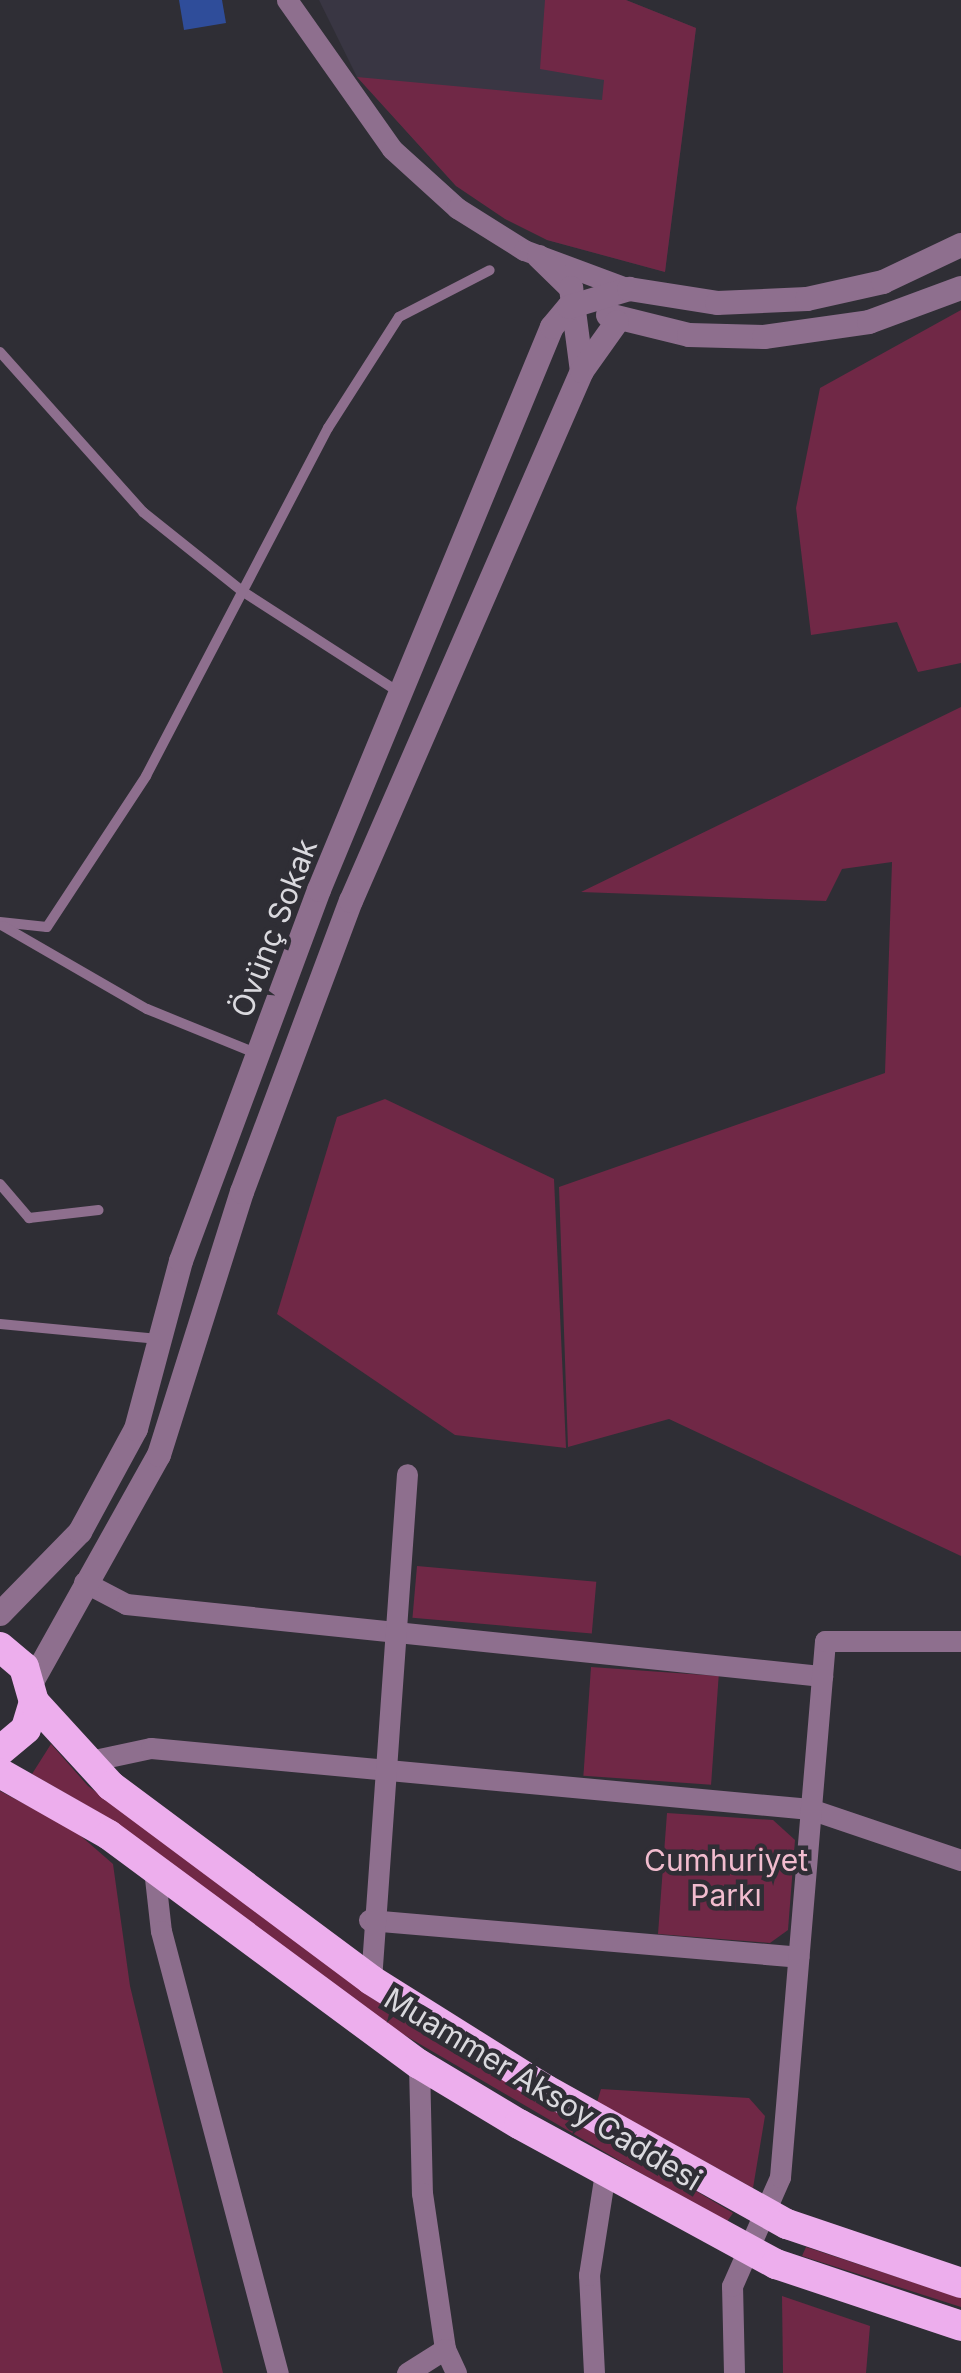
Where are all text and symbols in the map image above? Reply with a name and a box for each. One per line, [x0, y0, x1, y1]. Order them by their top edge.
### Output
street label: Övünç Sokak [224, 834, 324, 1022]
park label: Cumhuriyet Parkı [644, 1842, 808, 1912]
street label: Muammer Aksoy Caddesi [378, 1980, 708, 2198]

